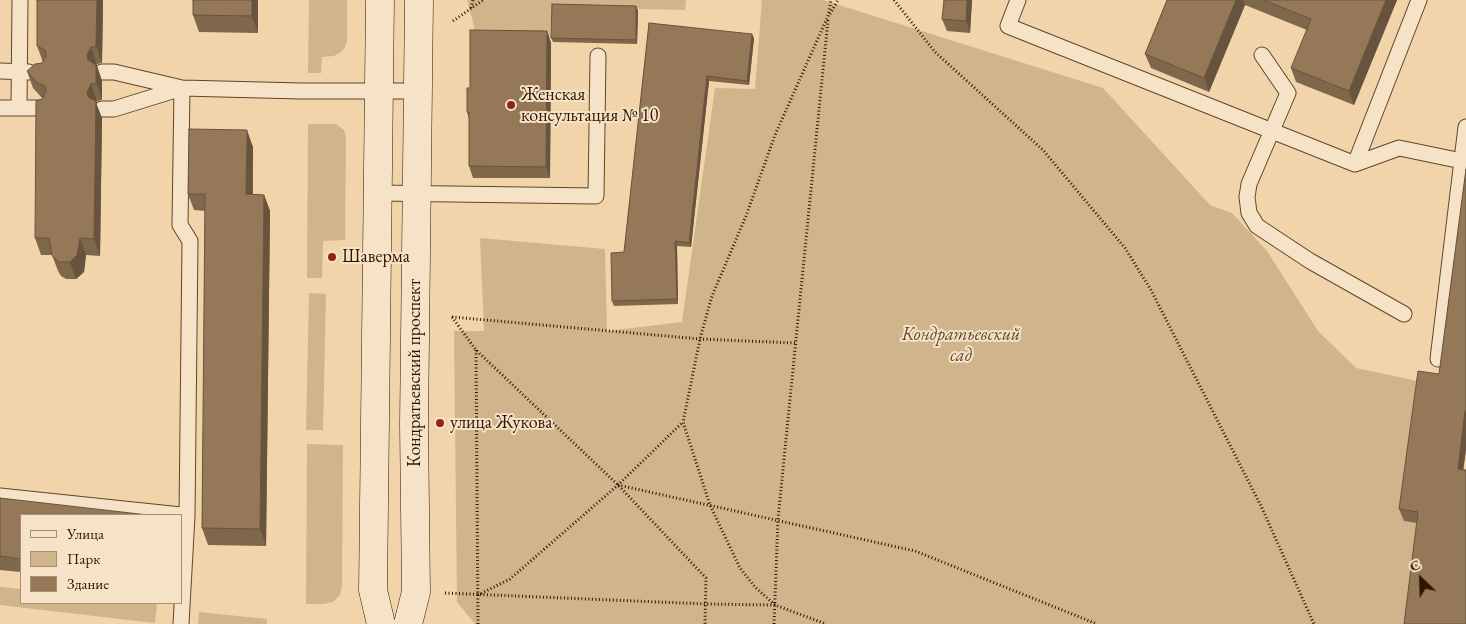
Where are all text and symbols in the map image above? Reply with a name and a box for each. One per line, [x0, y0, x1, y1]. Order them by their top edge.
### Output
place label: Женская консультация № 10 [521, 84, 659, 126]
marker: Женская консультация № 10 [505, 99, 517, 111]
place label: Шаверма [342, 246, 410, 268]
marker: Шаверма [326, 251, 338, 263]
street label: Кондратьевский проспект [404, 279, 426, 467]
park label: Кондратьевский сад [902, 324, 1020, 366]
place label: улица Жукова [450, 412, 552, 434]
marker: улица Жукова [434, 417, 446, 429]
legend [20, 514, 182, 604]
text: Улица [67, 524, 104, 543]
text: Парк [67, 549, 100, 568]
north arrow [1396, 554, 1446, 604]
text: С [1407, 555, 1423, 576]
text: Здание [67, 574, 109, 593]

